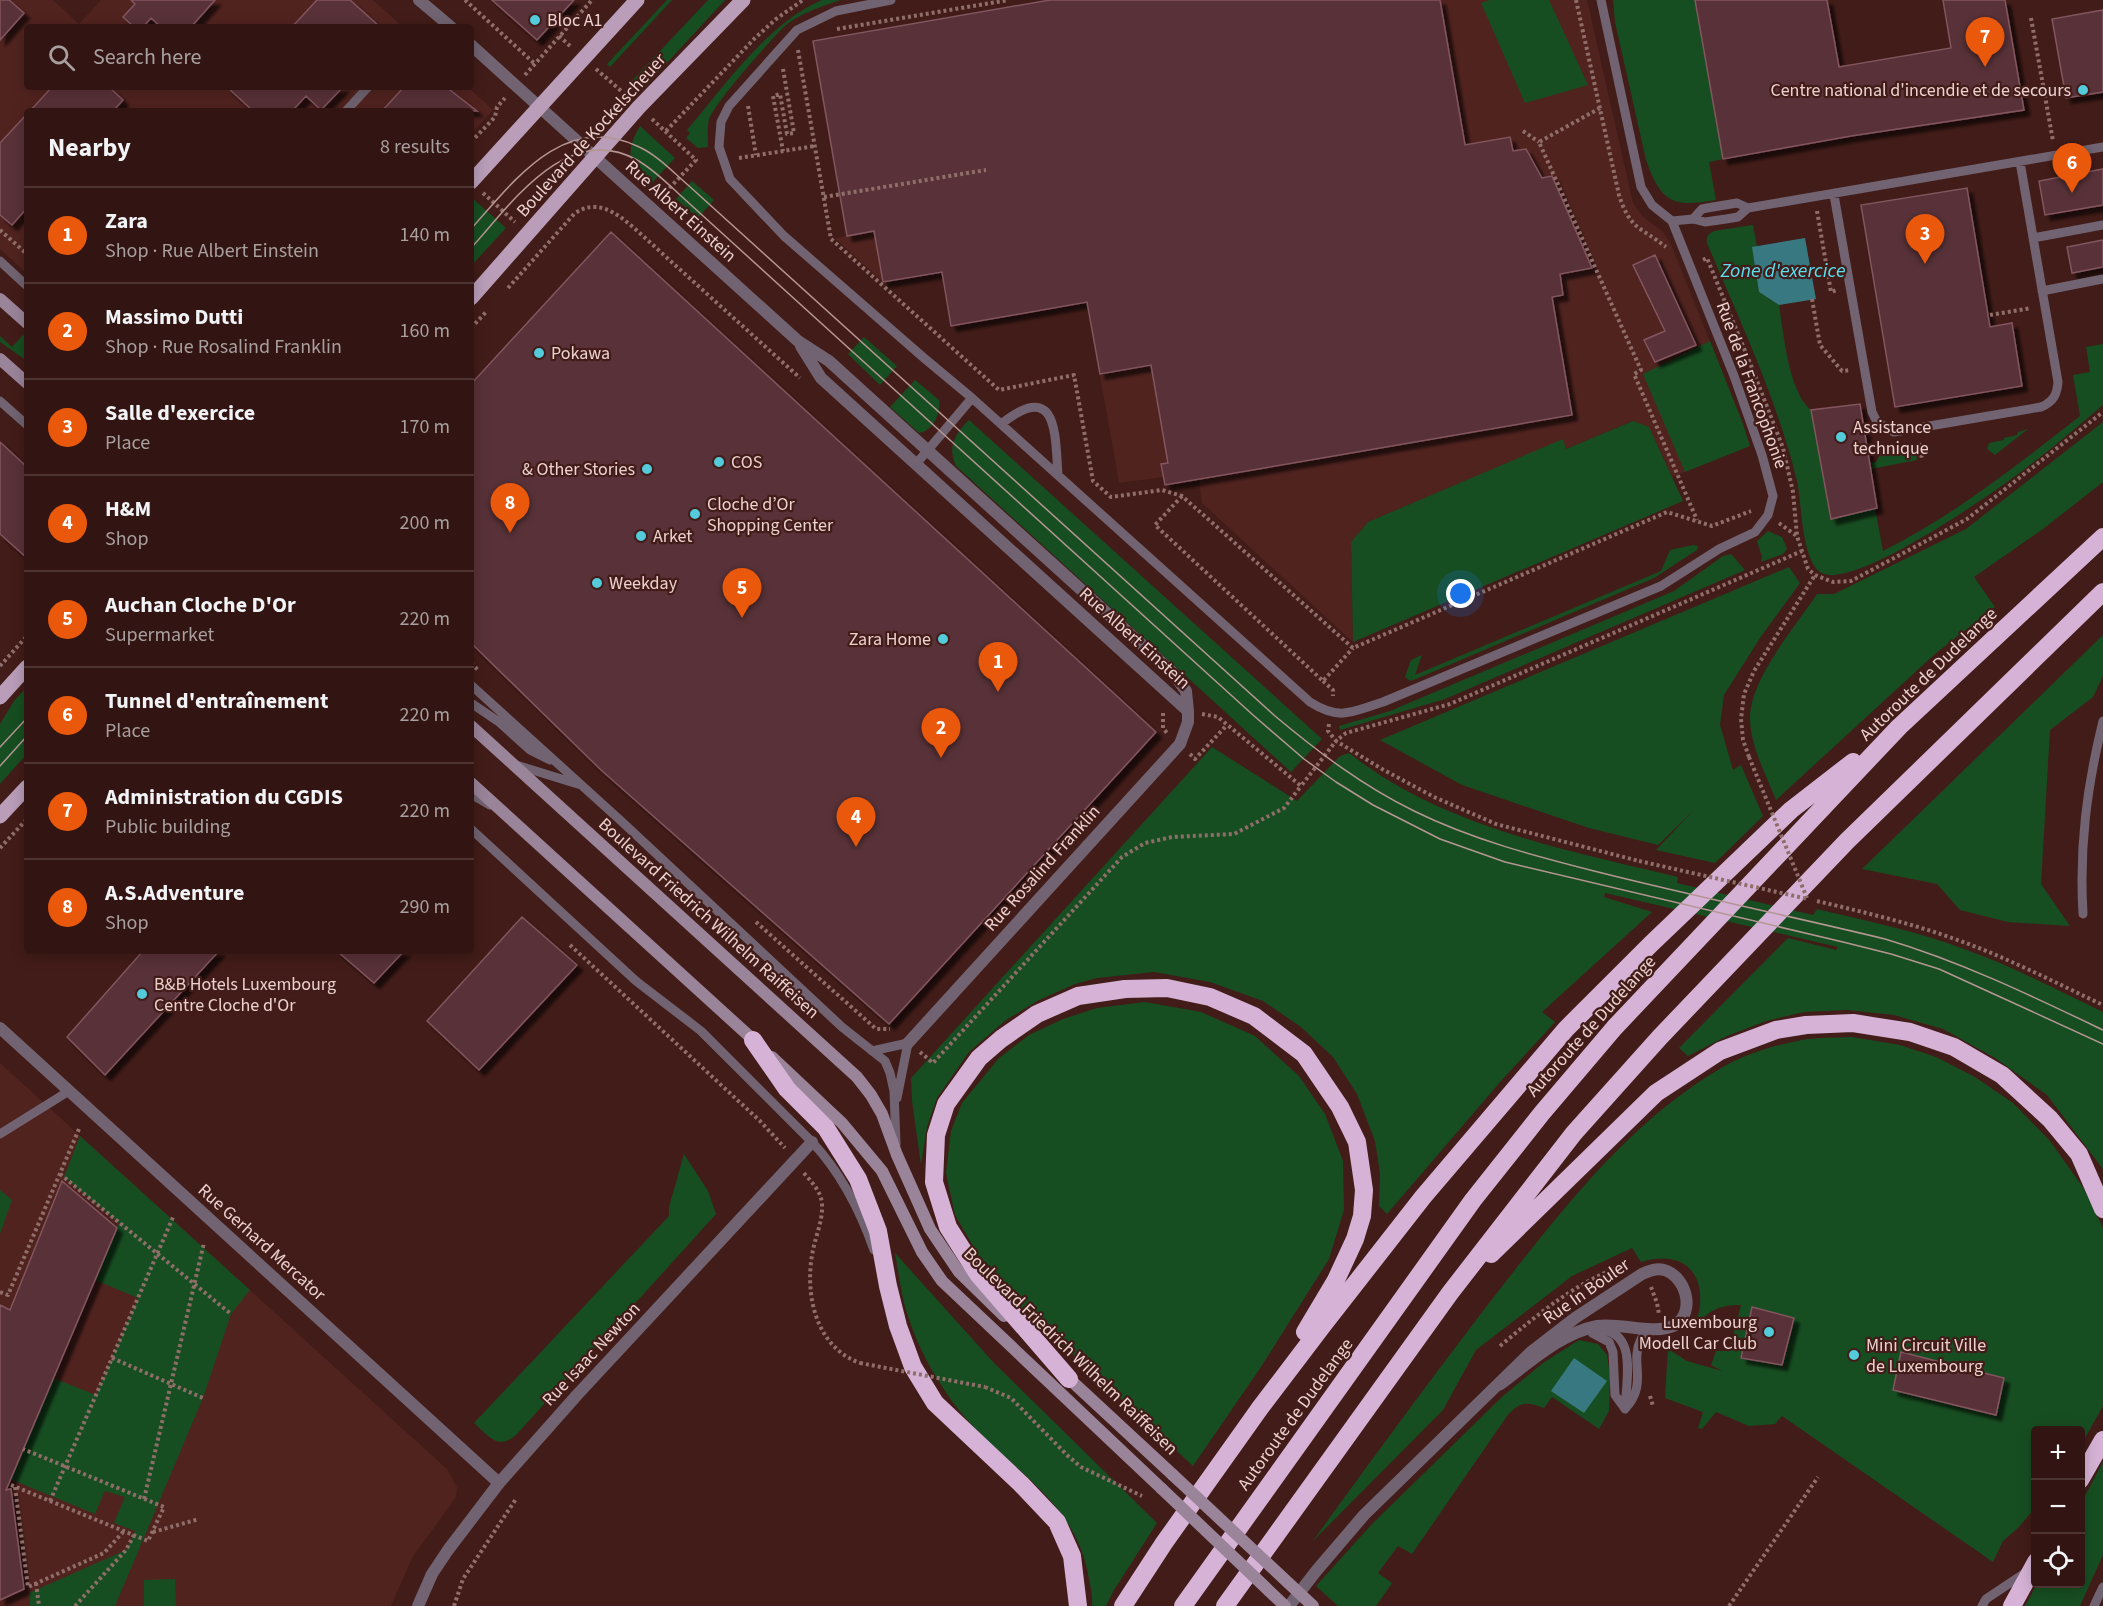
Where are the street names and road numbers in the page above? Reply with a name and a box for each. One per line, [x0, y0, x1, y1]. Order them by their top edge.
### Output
street label: Boulevard de Kockelscheuer [511, 47, 672, 223]
street label: Rue Albert Einstein [620, 155, 742, 268]
street label: Rue de la Francophonie [1710, 298, 1793, 472]
street label: Rue Albert Einstein [1074, 582, 1196, 695]
street label: Autoroute de Dudelange [1854, 602, 2003, 747]
street label: Rue Rosalind Franklin [979, 800, 1106, 937]
street label: Boulevard Friedrich Wilhelm Raiffeisen [593, 812, 825, 1025]
street label: Autoroute de Dudelange [1521, 950, 1662, 1103]
street label: Rue Gerhard Mercator [192, 1178, 332, 1307]
street label: Boulevard Friedrich Wilhelm Raiffeisen [958, 1242, 1183, 1461]
street label: Rue In Bouler [1538, 1252, 1635, 1331]
street label: Rue Isaac Newton [537, 1297, 646, 1412]
street label: Autoroute de Dudelange [1232, 1333, 1359, 1496]

